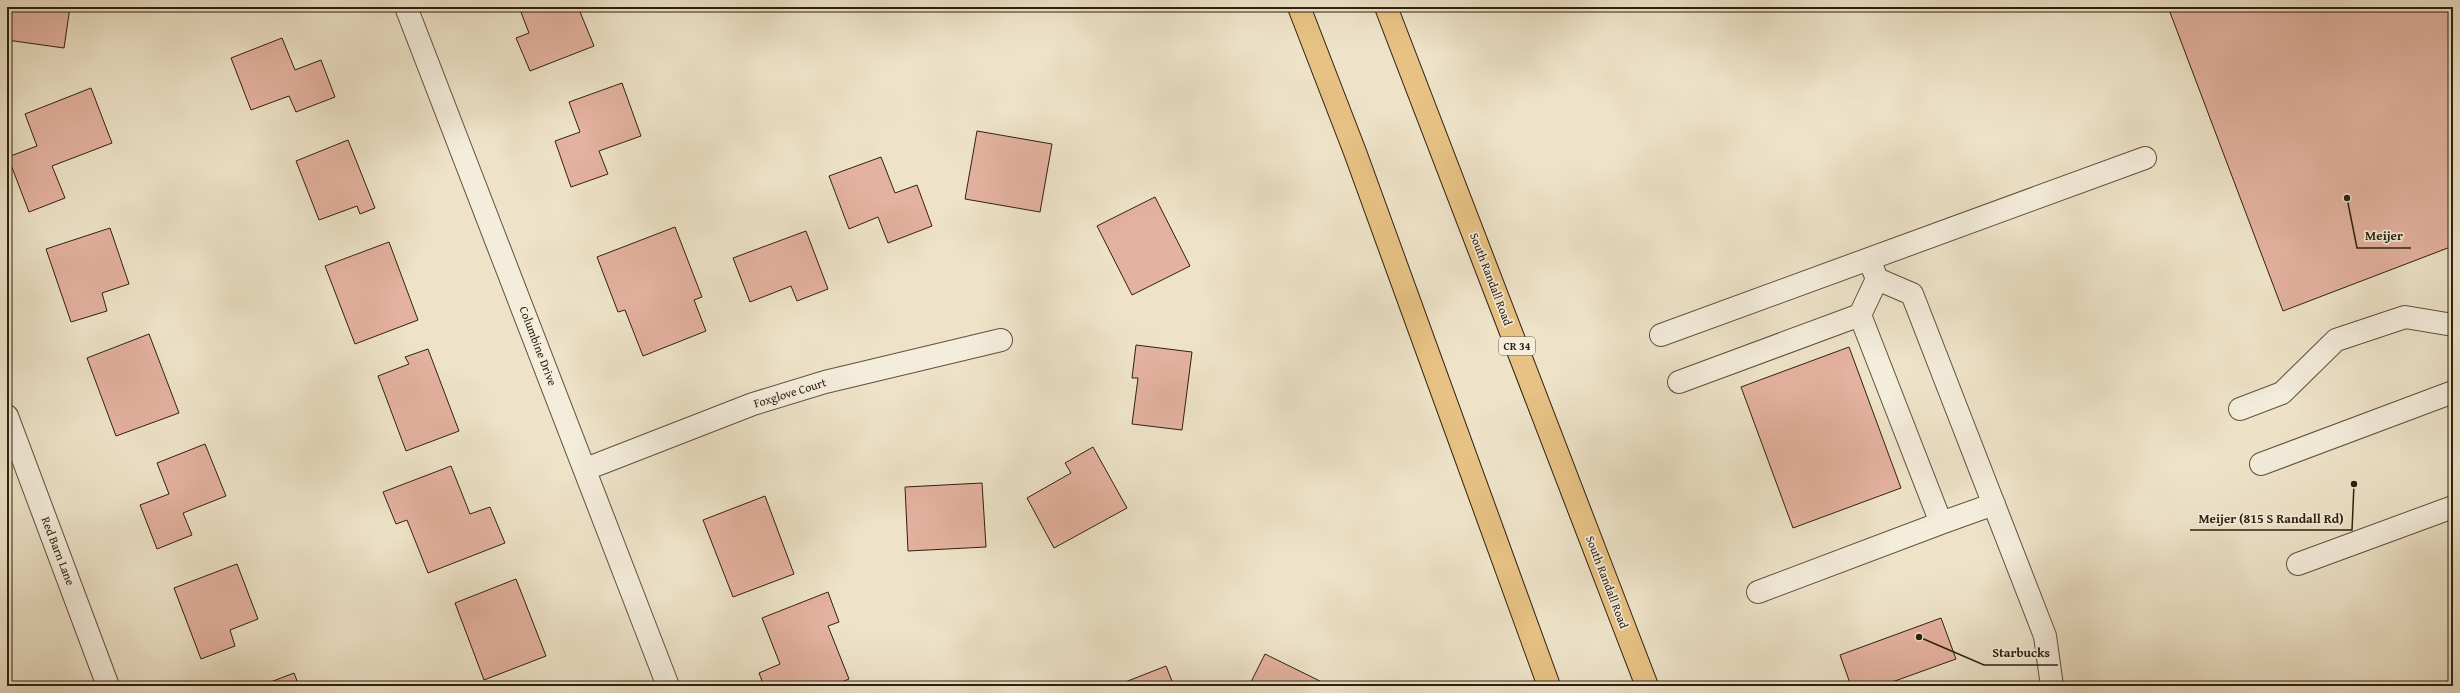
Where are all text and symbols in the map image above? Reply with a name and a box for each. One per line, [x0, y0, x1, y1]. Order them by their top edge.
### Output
callout: Meijer [2357, 223, 2411, 248]
text: Meijer [2365, 226, 2403, 245]
street label: South Randall Road [1466, 230, 1517, 328]
street label: Columbine Drive [516, 304, 562, 388]
road number: CR 34 [1499, 337, 1535, 355]
street label: Foxglove Court [752, 373, 829, 412]
callout: Meijer (815 S Randall Rd) [2190, 505, 2352, 530]
text: Meijer (815 S Randall Rd) [2198, 509, 2344, 528]
street label: Red Barn Lane [38, 514, 79, 588]
street label: South Randall Road [1582, 533, 1633, 631]
callout: Starbucks [1984, 640, 2058, 665]
text: Starbucks [1992, 643, 2050, 662]

